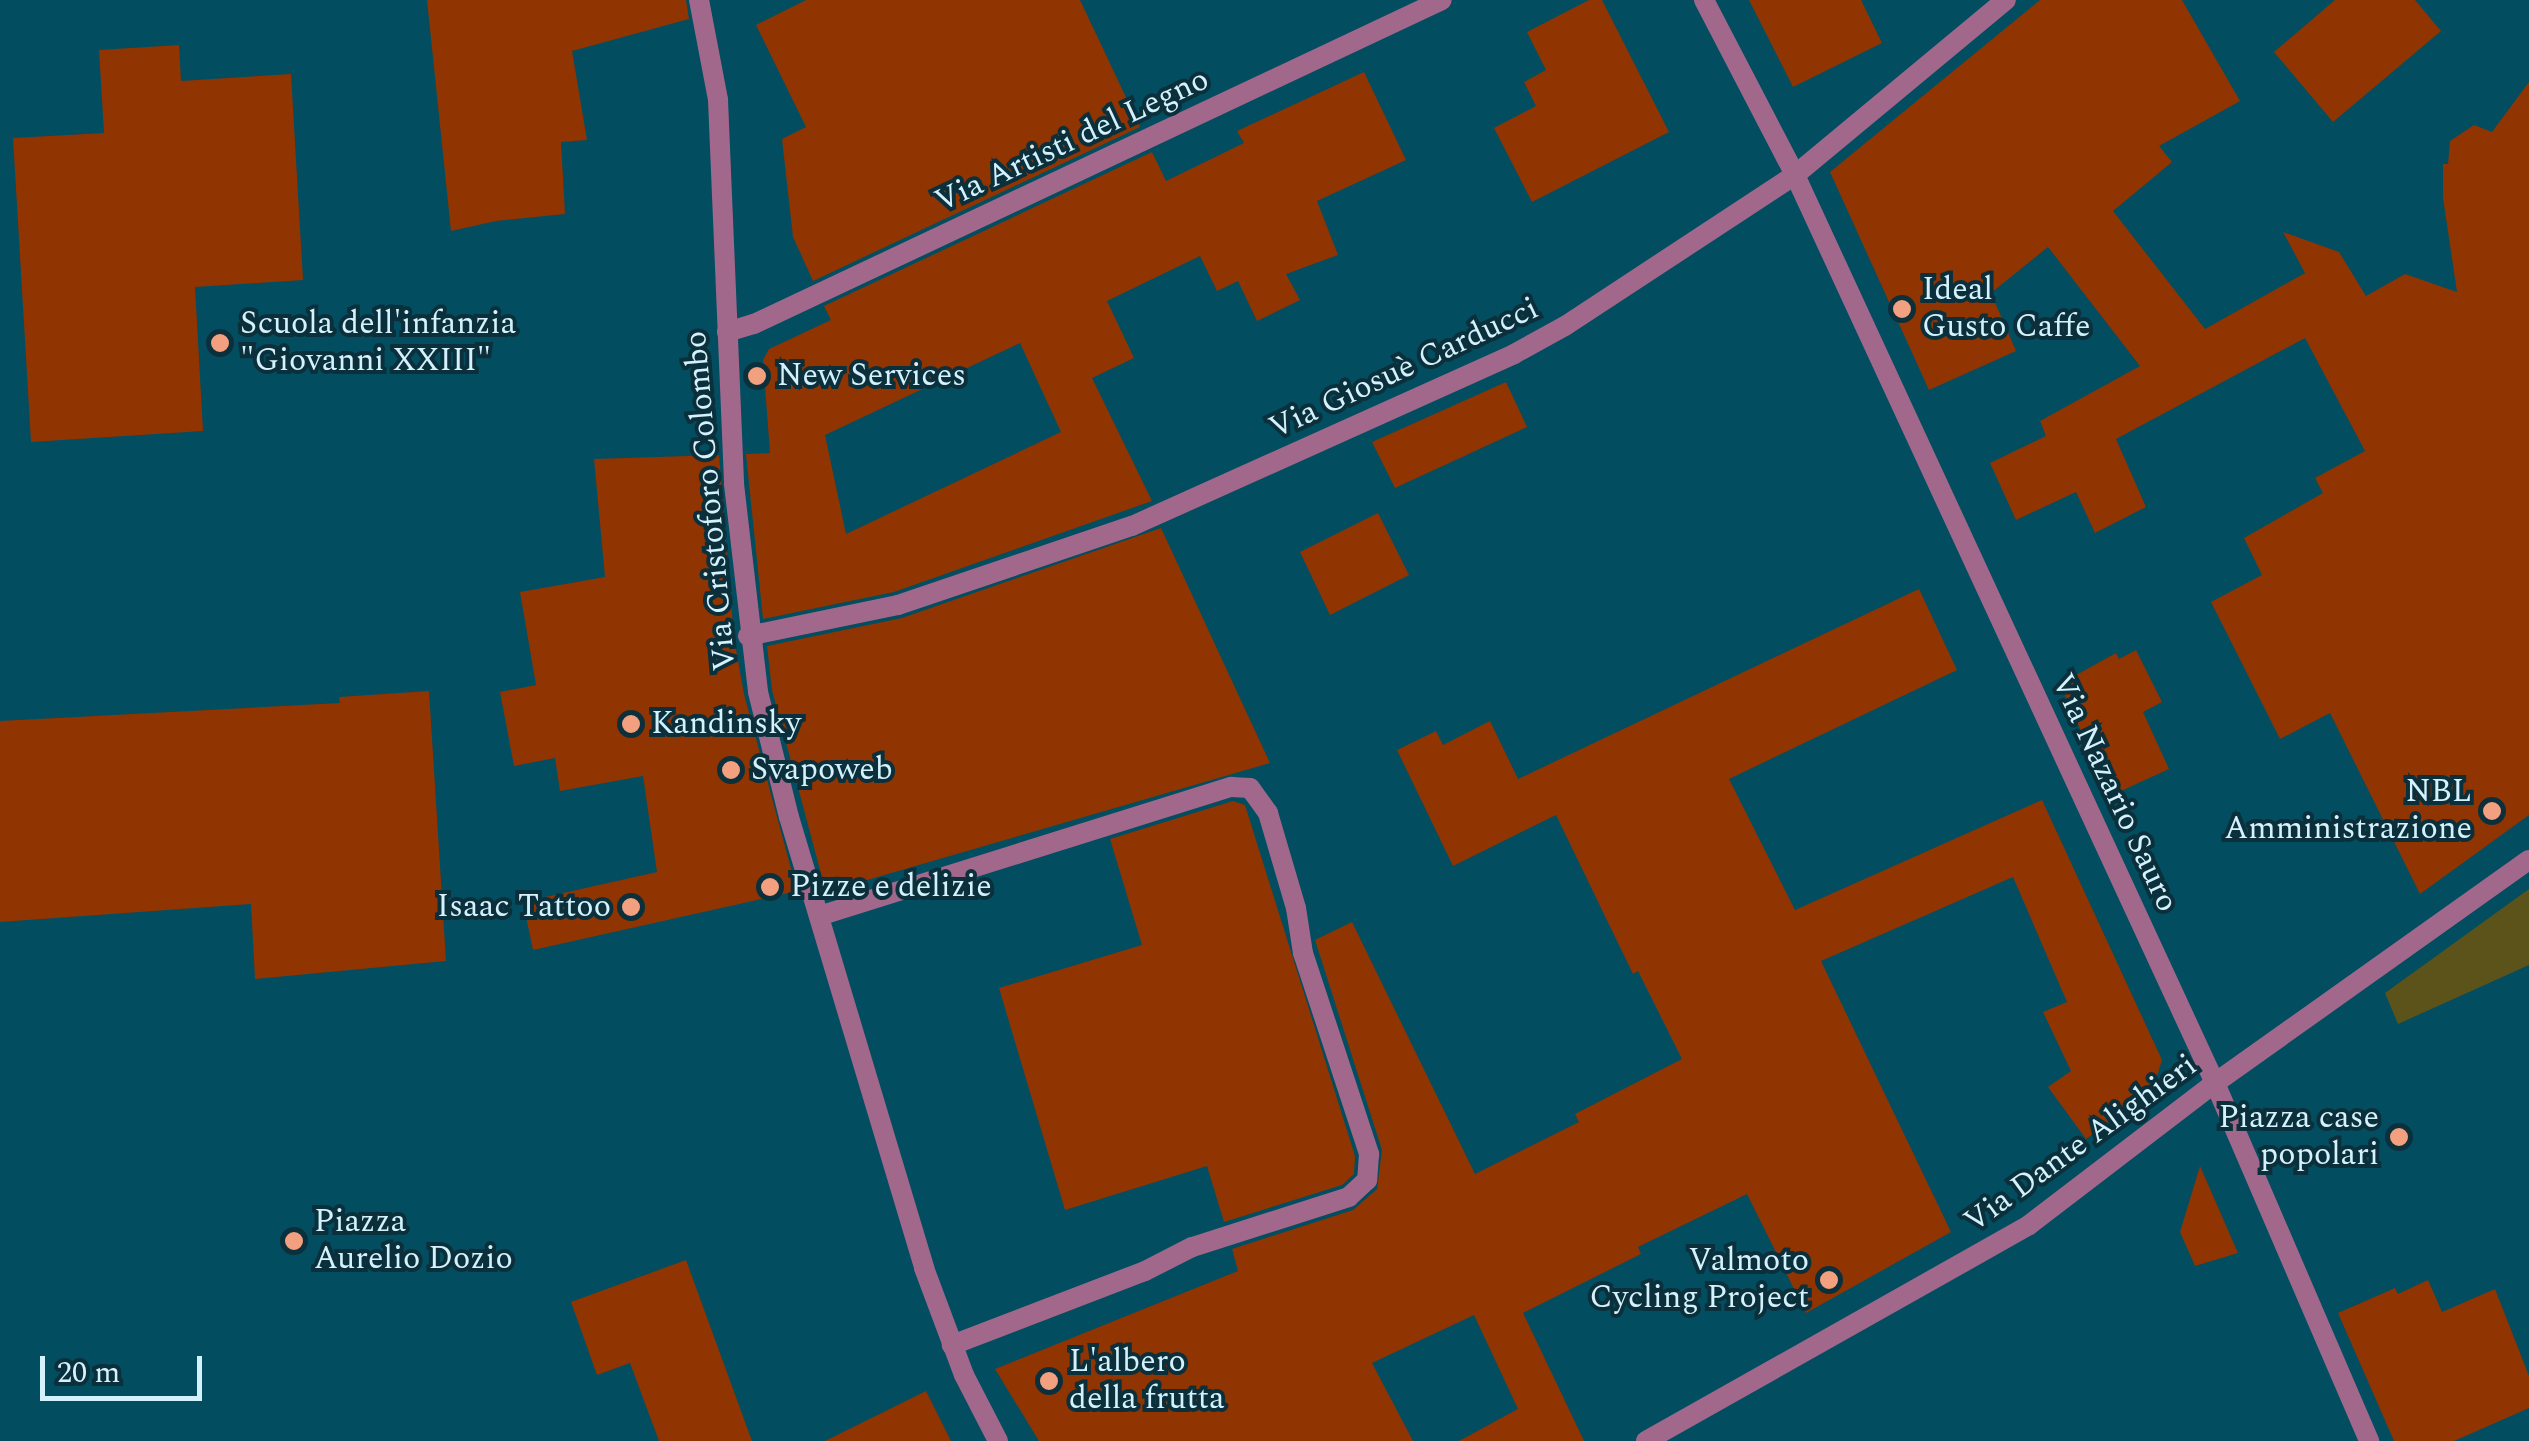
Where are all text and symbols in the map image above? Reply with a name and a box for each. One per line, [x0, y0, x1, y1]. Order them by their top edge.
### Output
street label: Via Artisti del Legno [929, 61, 1215, 221]
place label: Ideal Gusto Caffe [1922, 272, 2091, 347]
street label: Via Giosuè Carducci [1263, 290, 1545, 448]
marker: Ideal Gusto Caffe [1891, 298, 1913, 320]
place label: Scuola dell'infanzia "Giovanni XXIII" [240, 306, 516, 381]
street label: Via Cristoforo Colombo [677, 329, 745, 673]
marker: Scuola dell'infanzia "Giovanni XXIII" [209, 332, 231, 354]
place label: New Services [777, 357, 966, 395]
marker: New Services [746, 365, 768, 387]
street label: Via Nazario Sauro [2042, 668, 2186, 918]
place label: Kandinsky [651, 705, 801, 743]
marker: Kandinsky [620, 713, 642, 735]
place label: Svapoweb [751, 751, 893, 789]
marker: Svapoweb [720, 759, 742, 781]
place label: NBL Amministrazione [2224, 774, 2472, 849]
marker: NBL Amministrazione [2481, 800, 2503, 822]
place label: Pizze e delizie [790, 868, 992, 906]
marker: Pizze e delizie [759, 876, 781, 898]
place label: Isaac Tattoo [437, 888, 611, 926]
marker: Isaac Tattoo [620, 896, 642, 918]
street label: Via Dante Alighieri [1957, 1047, 2205, 1241]
place label: Piazza case popolari [2218, 1100, 2379, 1175]
marker: Piazza case popolari [2388, 1126, 2410, 1148]
place label: Piazza Aurelio Dozio [314, 1204, 513, 1279]
marker: Piazza Aurelio Dozio [283, 1230, 305, 1252]
place label: Valmoto Cycling Project [1589, 1243, 1809, 1318]
marker: Valmoto Cycling Project [1818, 1269, 1840, 1291]
scale bar [45, 1336, 208, 1398]
place label: L'albero della frutta [1069, 1344, 1225, 1419]
text: 20 m [57, 1350, 120, 1396]
marker: L'albero della frutta [1038, 1370, 1060, 1392]

